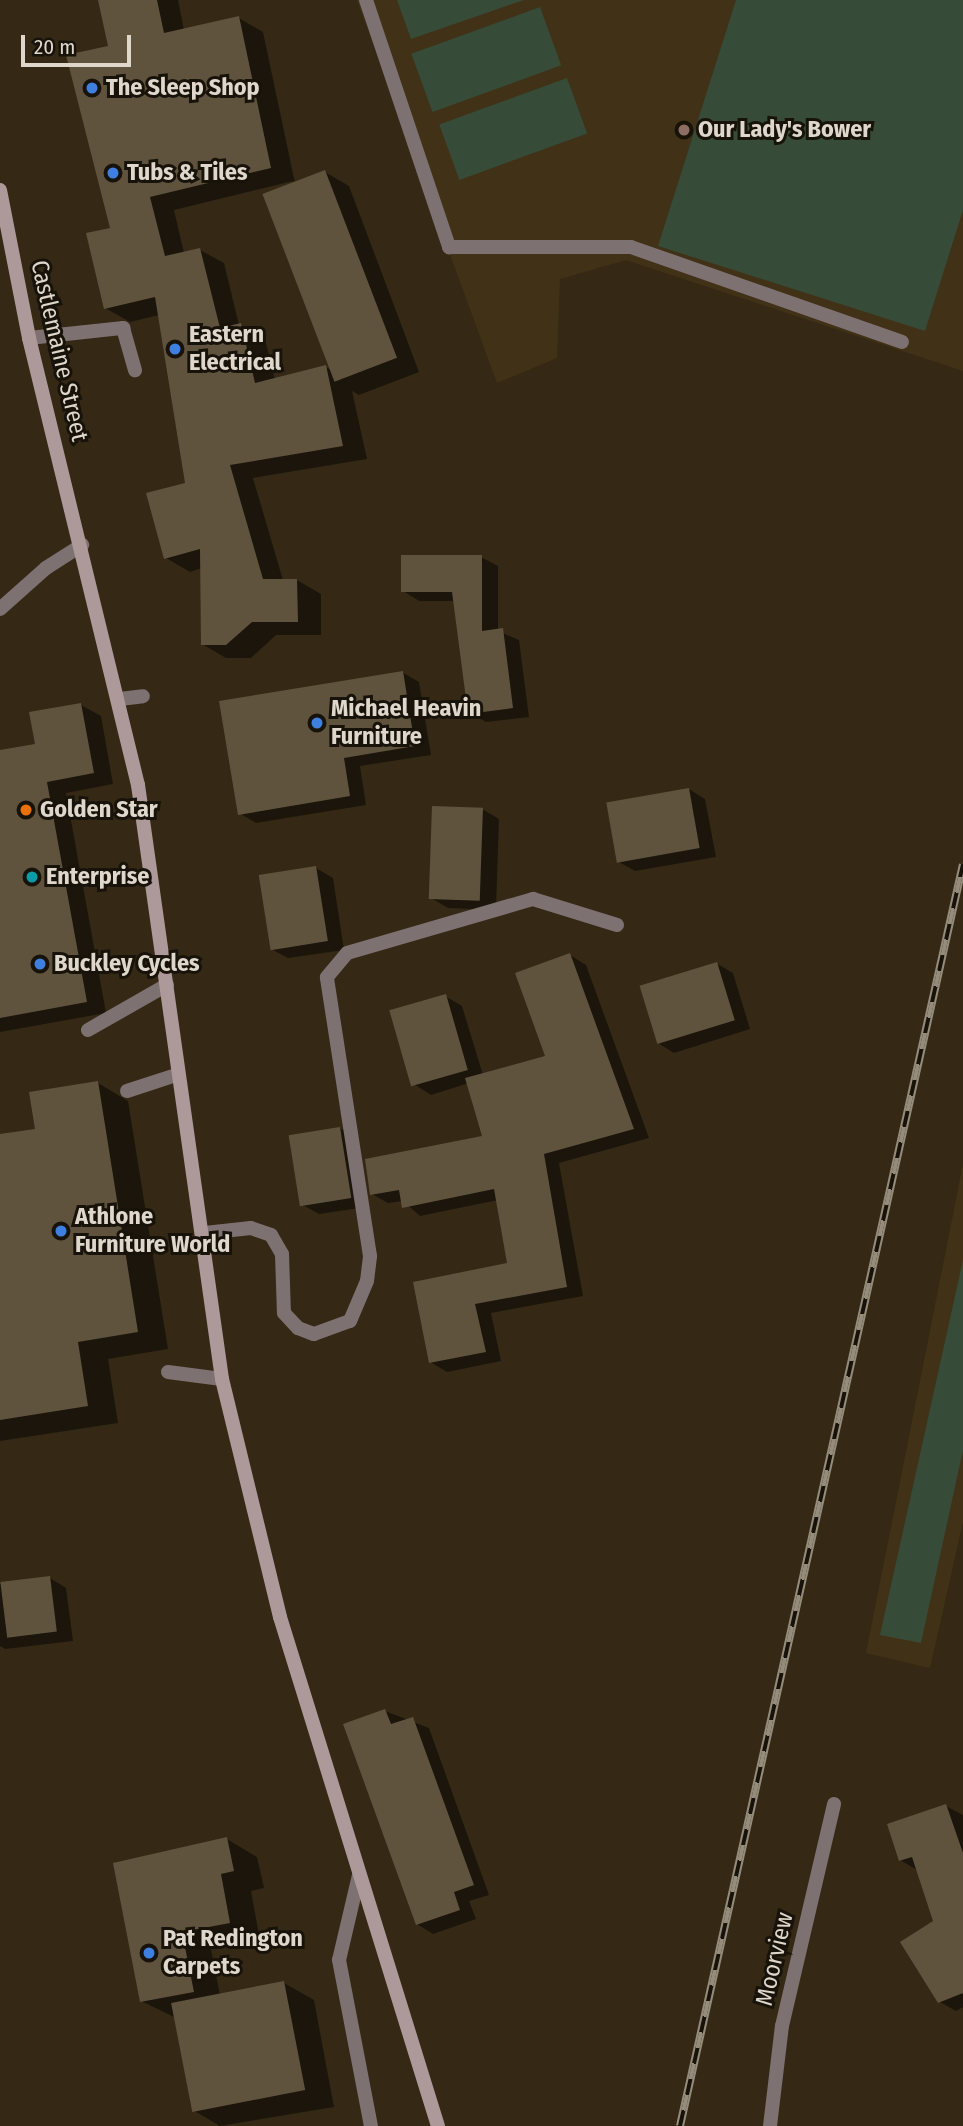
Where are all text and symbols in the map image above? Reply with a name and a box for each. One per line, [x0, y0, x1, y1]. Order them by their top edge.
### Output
scale bar [24, 21, 135, 65]
text: 20 m [34, 34, 75, 60]
place label: The Sleep Shop [106, 74, 260, 102]
marker: The Sleep Shop [84, 80, 100, 96]
place label: Our Lady's Bower [698, 116, 871, 144]
marker: Our Lady's Bower [676, 122, 692, 138]
place label: Tubs & Tiles [127, 159, 247, 187]
marker: Tubs & Tiles [105, 165, 121, 181]
street label: Castlemaine Street [24, 258, 94, 444]
place label: Eastern Electrical [189, 321, 281, 377]
marker: Eastern Electrical [167, 341, 183, 357]
place label: Michael Heavin Furniture [331, 695, 481, 751]
marker: Michael Heavin Furniture [309, 715, 325, 731]
place label: Golden Star [40, 796, 158, 824]
marker: Golden Star [18, 802, 34, 818]
place label: Enterprise [46, 863, 149, 891]
marker: Enterprise [24, 869, 40, 885]
place label: Buckley Cycles [54, 950, 200, 978]
marker: Buckley Cycles [32, 956, 48, 972]
place label: Athlone Furniture World [75, 1203, 230, 1259]
marker: Athlone Furniture World [53, 1223, 69, 1239]
street label: Moorview [750, 1909, 800, 2009]
place label: Pat Redington Carpets [163, 1925, 303, 1981]
marker: Pat Redington Carpets [141, 1945, 157, 1961]

